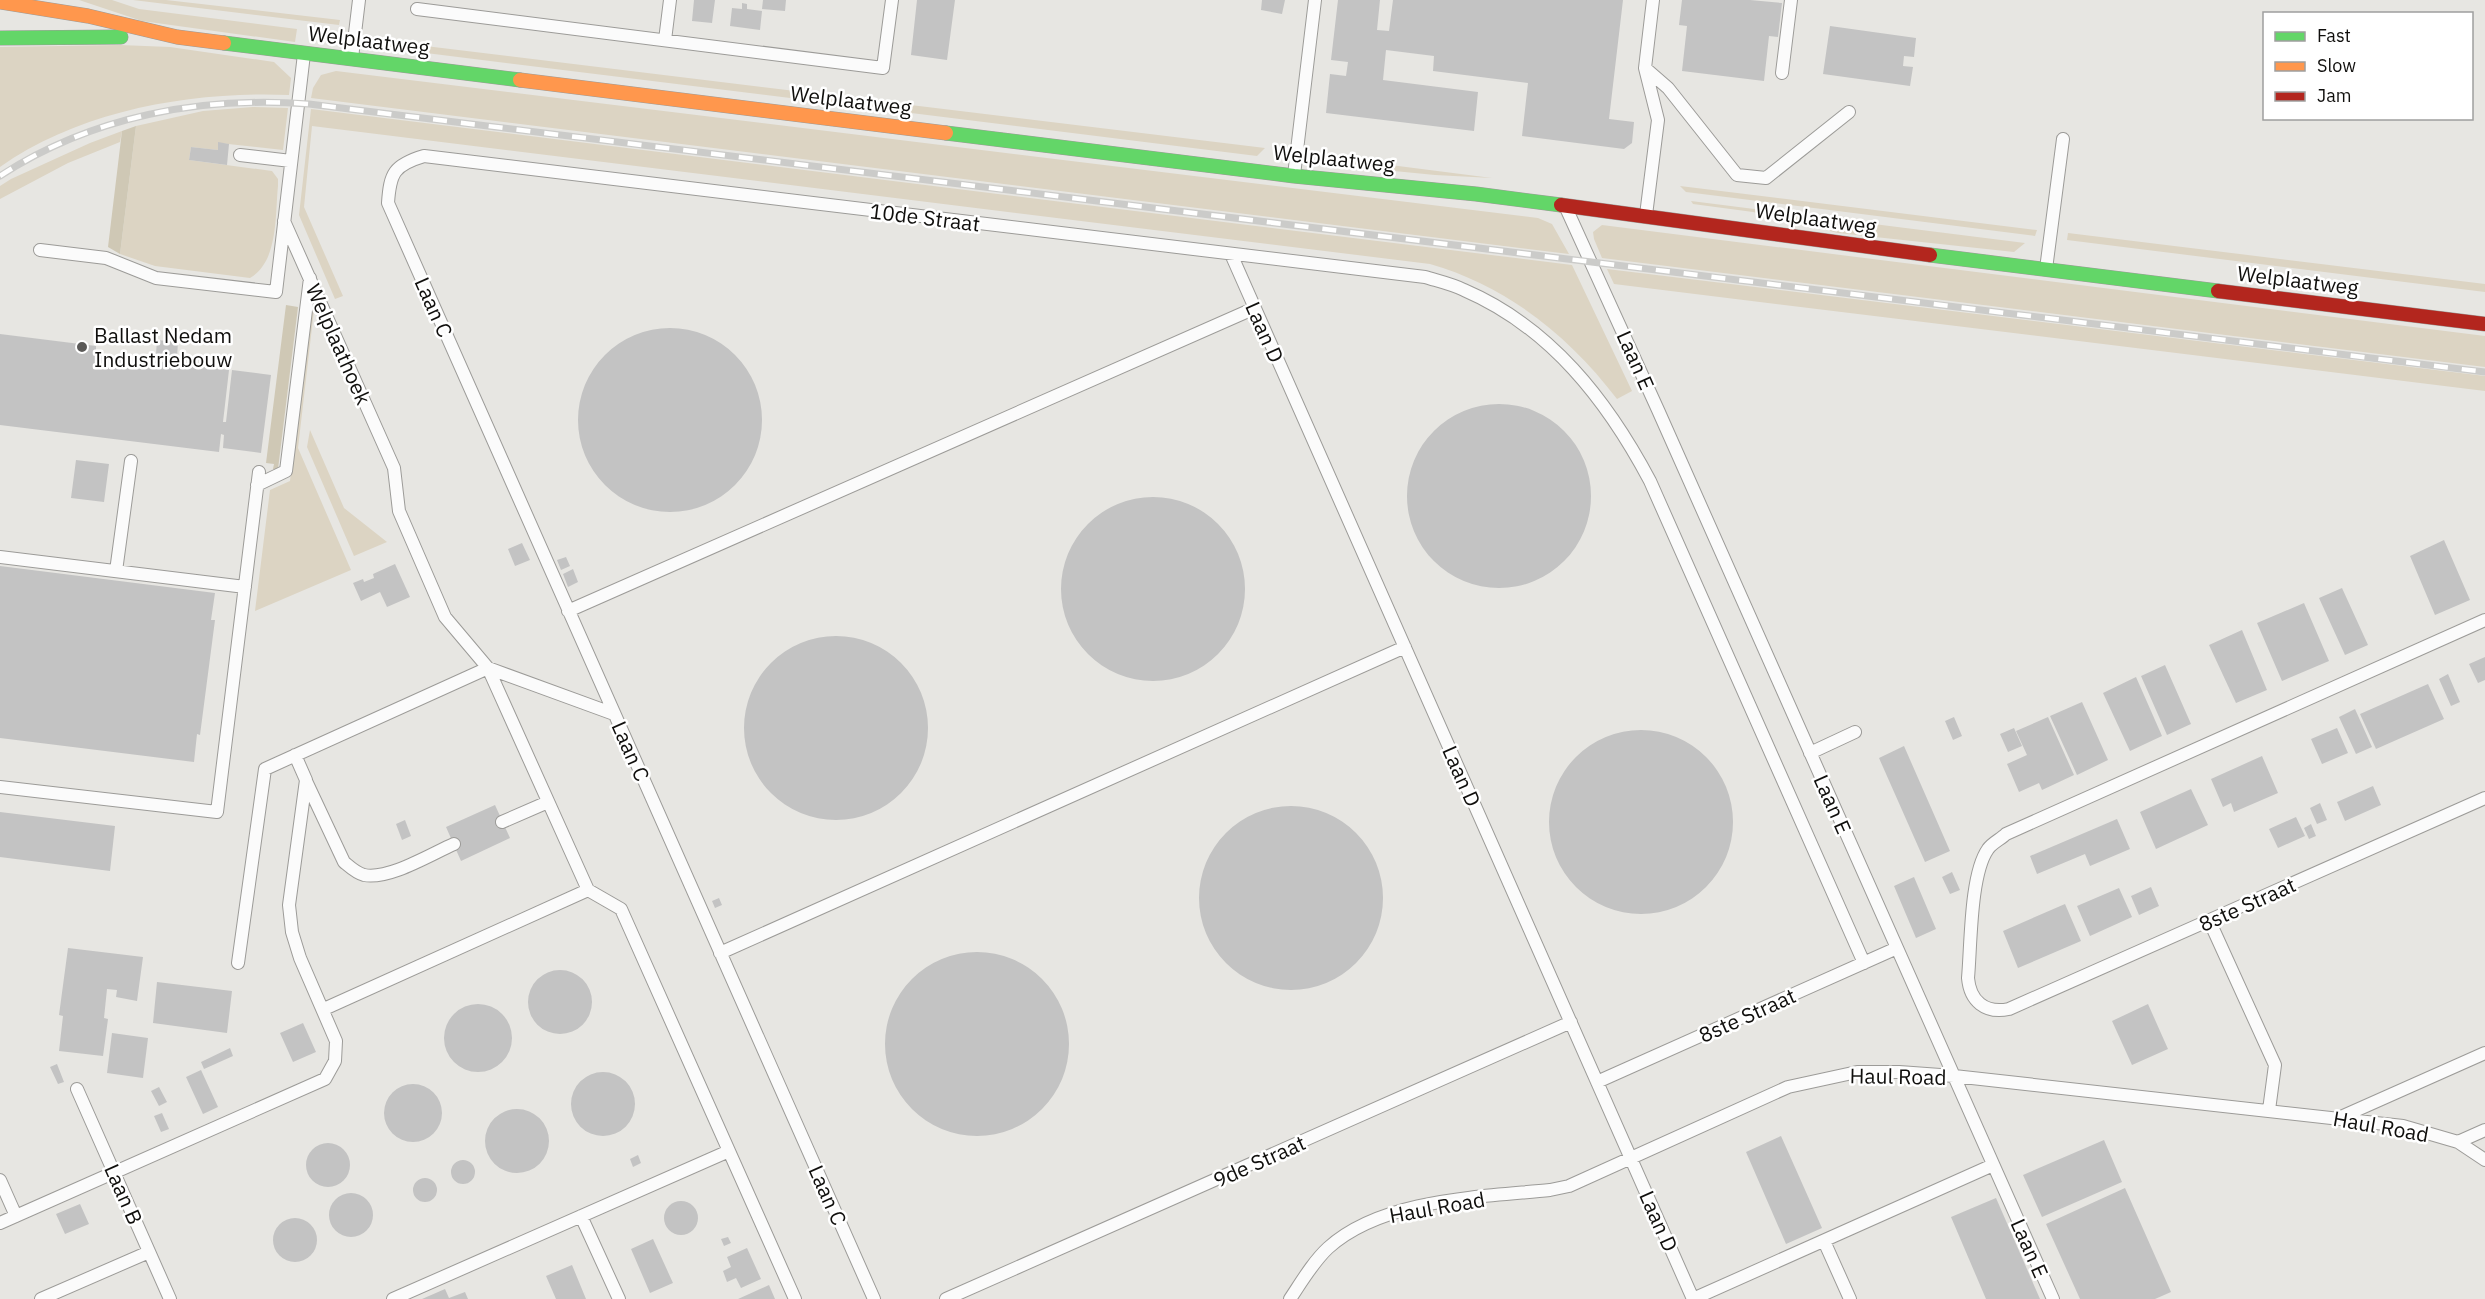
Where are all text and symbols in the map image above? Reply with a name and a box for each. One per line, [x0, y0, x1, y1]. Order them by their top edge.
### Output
legend [2263, 12, 2473, 120]
street label: Welplaatweg [307, 19, 431, 61]
text: Fast [2317, 24, 2351, 47]
text: Slow [2317, 54, 2356, 77]
street label: Welplaatweg [789, 79, 913, 121]
text: Jam [2317, 84, 2352, 107]
street label: Welplaatweg [1272, 138, 1396, 178]
street label: 10de Straat [868, 196, 982, 238]
street label: Welplaatweg [1754, 196, 1878, 240]
street label: Welplaatweg [2236, 259, 2360, 301]
street label: Laan C [408, 273, 460, 341]
street label: Welplaathoek [300, 279, 378, 409]
street label: Laan D [1239, 297, 1291, 367]
place label: Ballast Nedam Industriebouw [94, 321, 232, 373]
street label: Laan E [1611, 326, 1661, 394]
marker: Ballast Nedam Industriebouw [75, 340, 89, 354]
street label: Laan C [605, 717, 657, 785]
street label: Laan D [1436, 741, 1488, 811]
street label: Laan E [1808, 770, 1858, 838]
street label: 8ste Straat [2194, 870, 2300, 938]
street label: 8ste Straat [1694, 981, 1800, 1049]
street label: Haul Road [1849, 1061, 1947, 1091]
street label: Haul Road [2331, 1104, 2431, 1148]
street label: 9de Straat [1208, 1128, 1310, 1194]
street label: Laan B [98, 1159, 150, 1229]
street label: Laan C [802, 1161, 854, 1229]
street label: Haul Road [1387, 1185, 1487, 1229]
street label: Laan D [1633, 1186, 1685, 1256]
street label: Laan E [2005, 1214, 2055, 1282]

